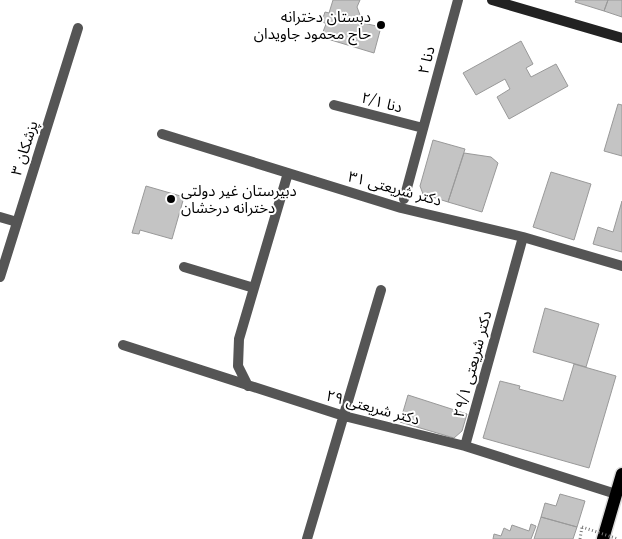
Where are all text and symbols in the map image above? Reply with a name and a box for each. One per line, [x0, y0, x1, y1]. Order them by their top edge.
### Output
place label: دبستان دخترانه حاج محمود جاویدان [254, 7, 371, 46]
marker: دبستان دخترانه حاج محمود جاویدان [375, 19, 387, 31]
street label: ۲ دنا [413, 44, 439, 76]
street label: ۲/۱ دنا [359, 87, 405, 117]
street label: ۳ پزشکان [6, 118, 43, 178]
street label: ۳۱ دکتر شریعتی [346, 166, 444, 210]
place label: دبیرستان غیر دولتی دخترانه درخشان [181, 181, 297, 217]
marker: دبیرستان غیر دولتی دخترانه درخشان [165, 193, 177, 205]
street label: ۲۹/۱ دکتر شریعتی [449, 309, 495, 419]
street label: ۲۹ دکتر شریعتی [324, 385, 422, 429]

